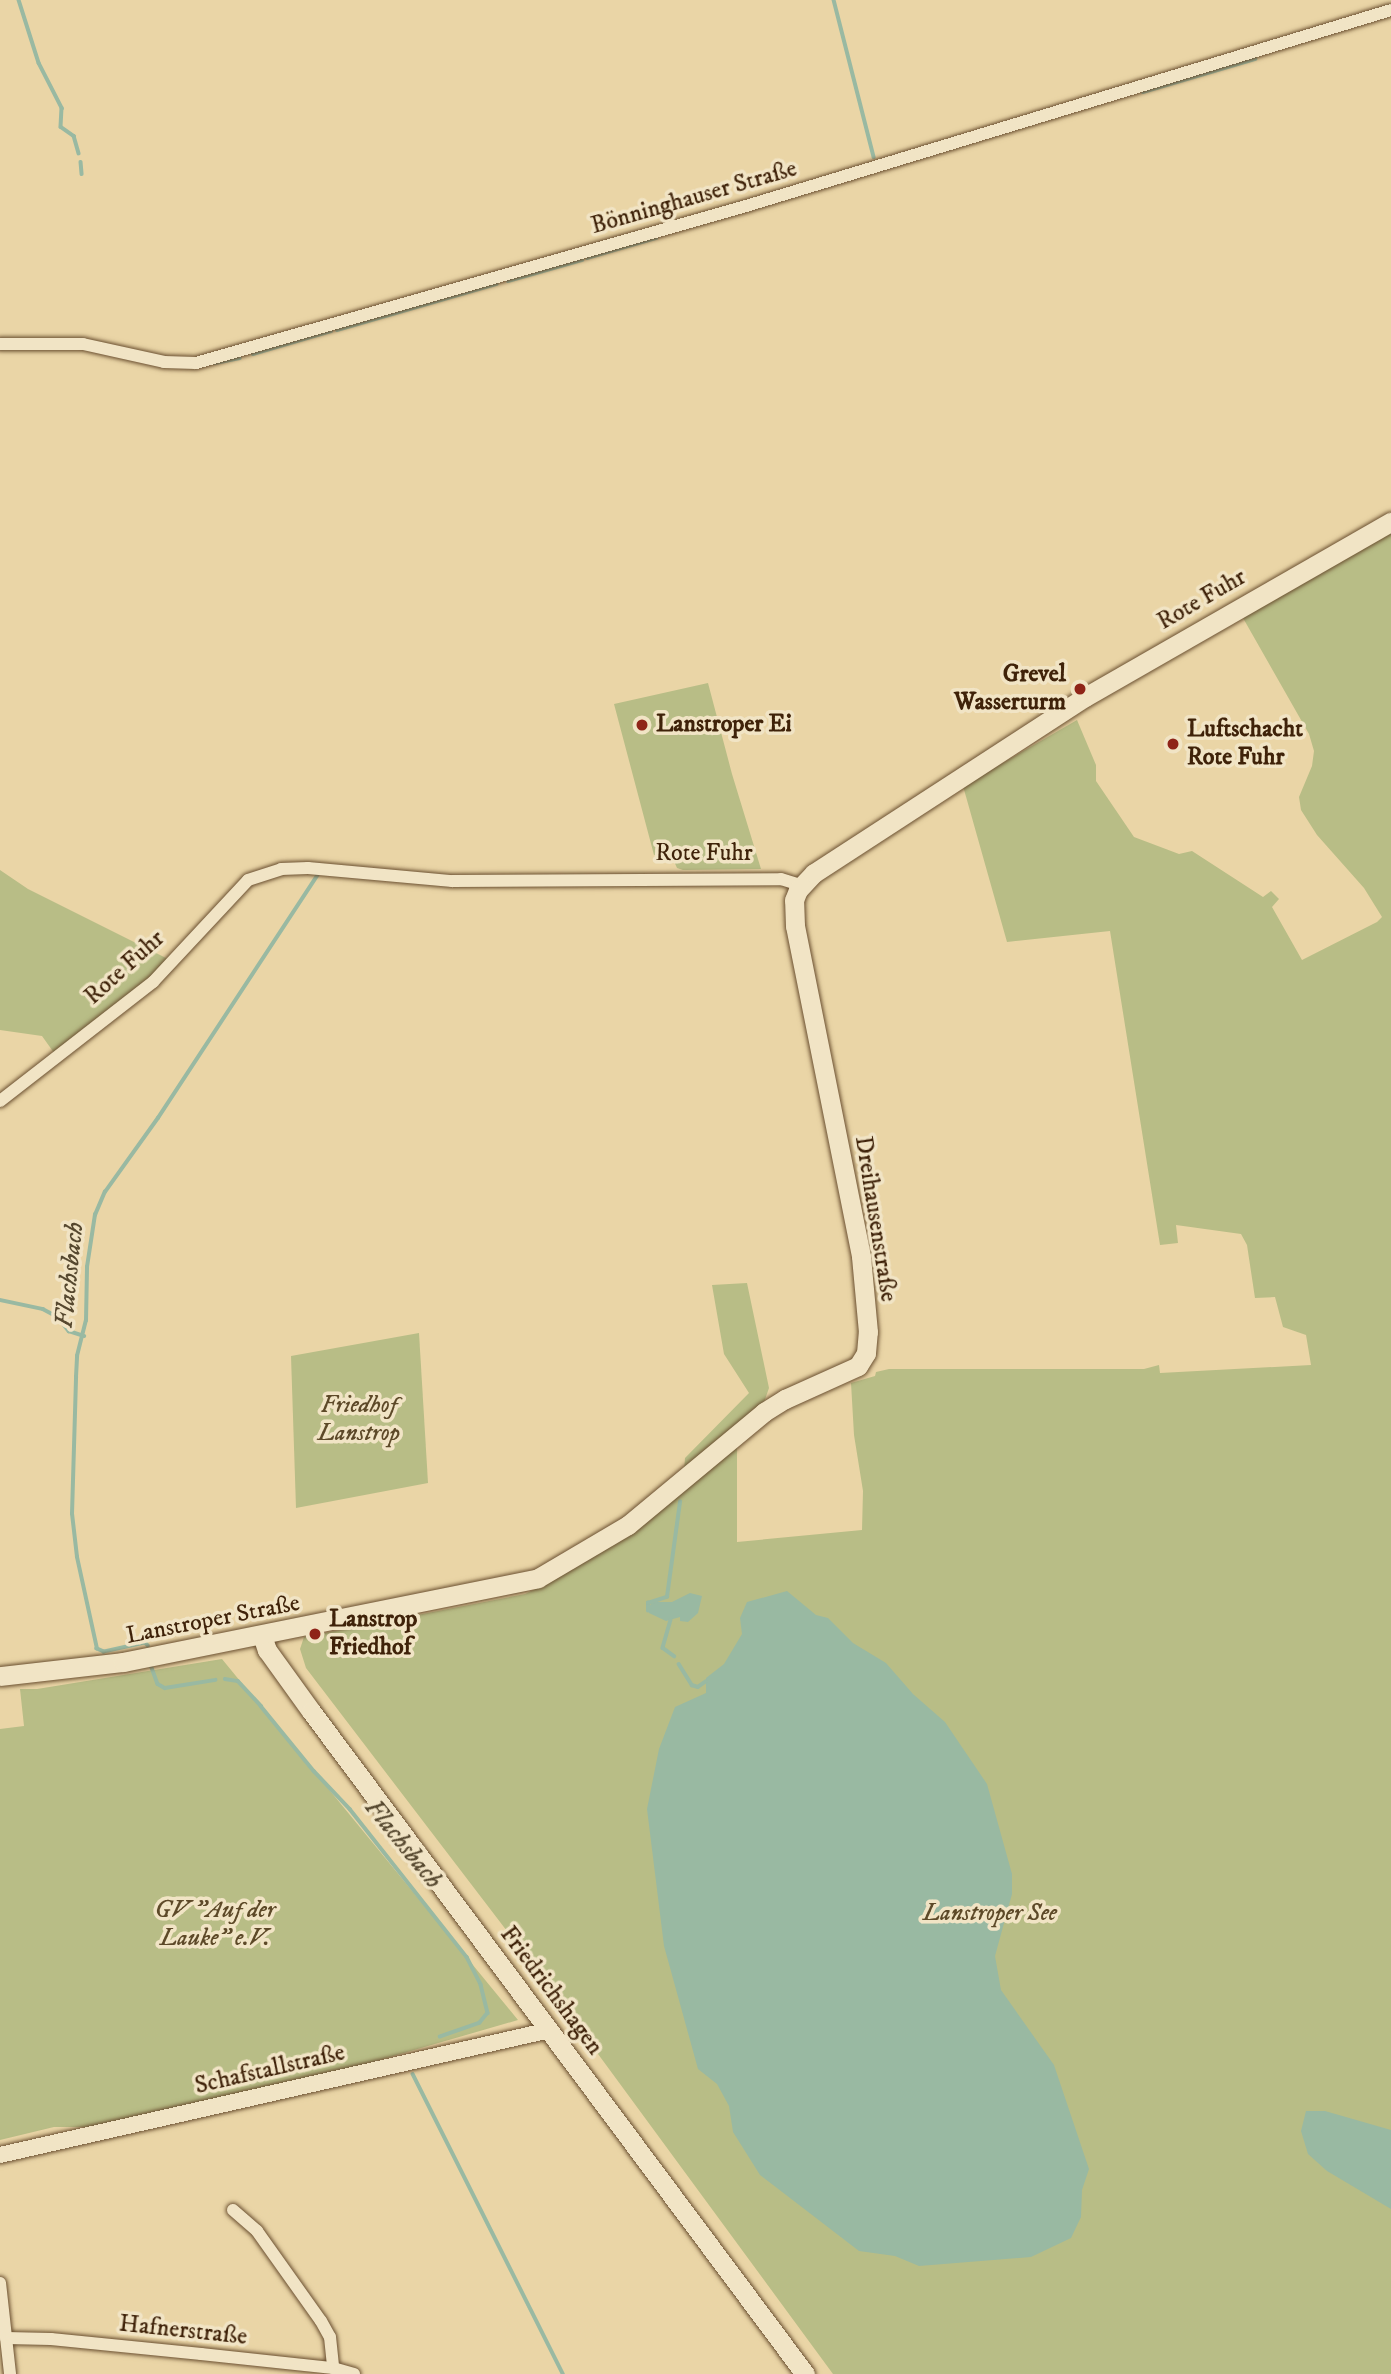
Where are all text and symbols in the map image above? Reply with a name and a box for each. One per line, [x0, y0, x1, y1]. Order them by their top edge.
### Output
street label: Bönninghauser Straße [588, 155, 800, 241]
street label: Rote Fuhr [1153, 563, 1251, 637]
place label: Grevel Wasserturm [954, 661, 1066, 717]
marker: Grevel Wasserturm [1072, 681, 1088, 697]
place label: Lanstroper Ei [656, 711, 792, 739]
place label: Luftschacht Rote Fuhr [1187, 716, 1303, 772]
marker: Lanstroper Ei [634, 717, 650, 733]
marker: Luftschacht Rote Fuhr [1165, 736, 1181, 752]
street label: Rote Fuhr [655, 840, 753, 868]
street label: Rote Fuhr [79, 925, 171, 1011]
street label: Dreihausenstraße [848, 1134, 902, 1304]
water label: Flachsbach [49, 1220, 91, 1330]
park label: Friedhof Lanstrop [318, 1392, 400, 1448]
street label: Lanstroper Straße [124, 1589, 302, 1651]
place label: Lanstrop Friedhof [329, 1606, 417, 1662]
marker: Lanstrop Friedhof [307, 1626, 323, 1642]
water label: Flachsbach [357, 1793, 449, 1895]
park label: GV "Auf der Lauke" e.V. [155, 1897, 275, 1953]
park label: Lanstroper See [923, 1900, 1057, 1928]
street label: Friedrichshagen [493, 1921, 609, 2061]
street label: Schafstallstraße [192, 2039, 348, 2101]
street label: Hafnerstraße [118, 2310, 248, 2352]

